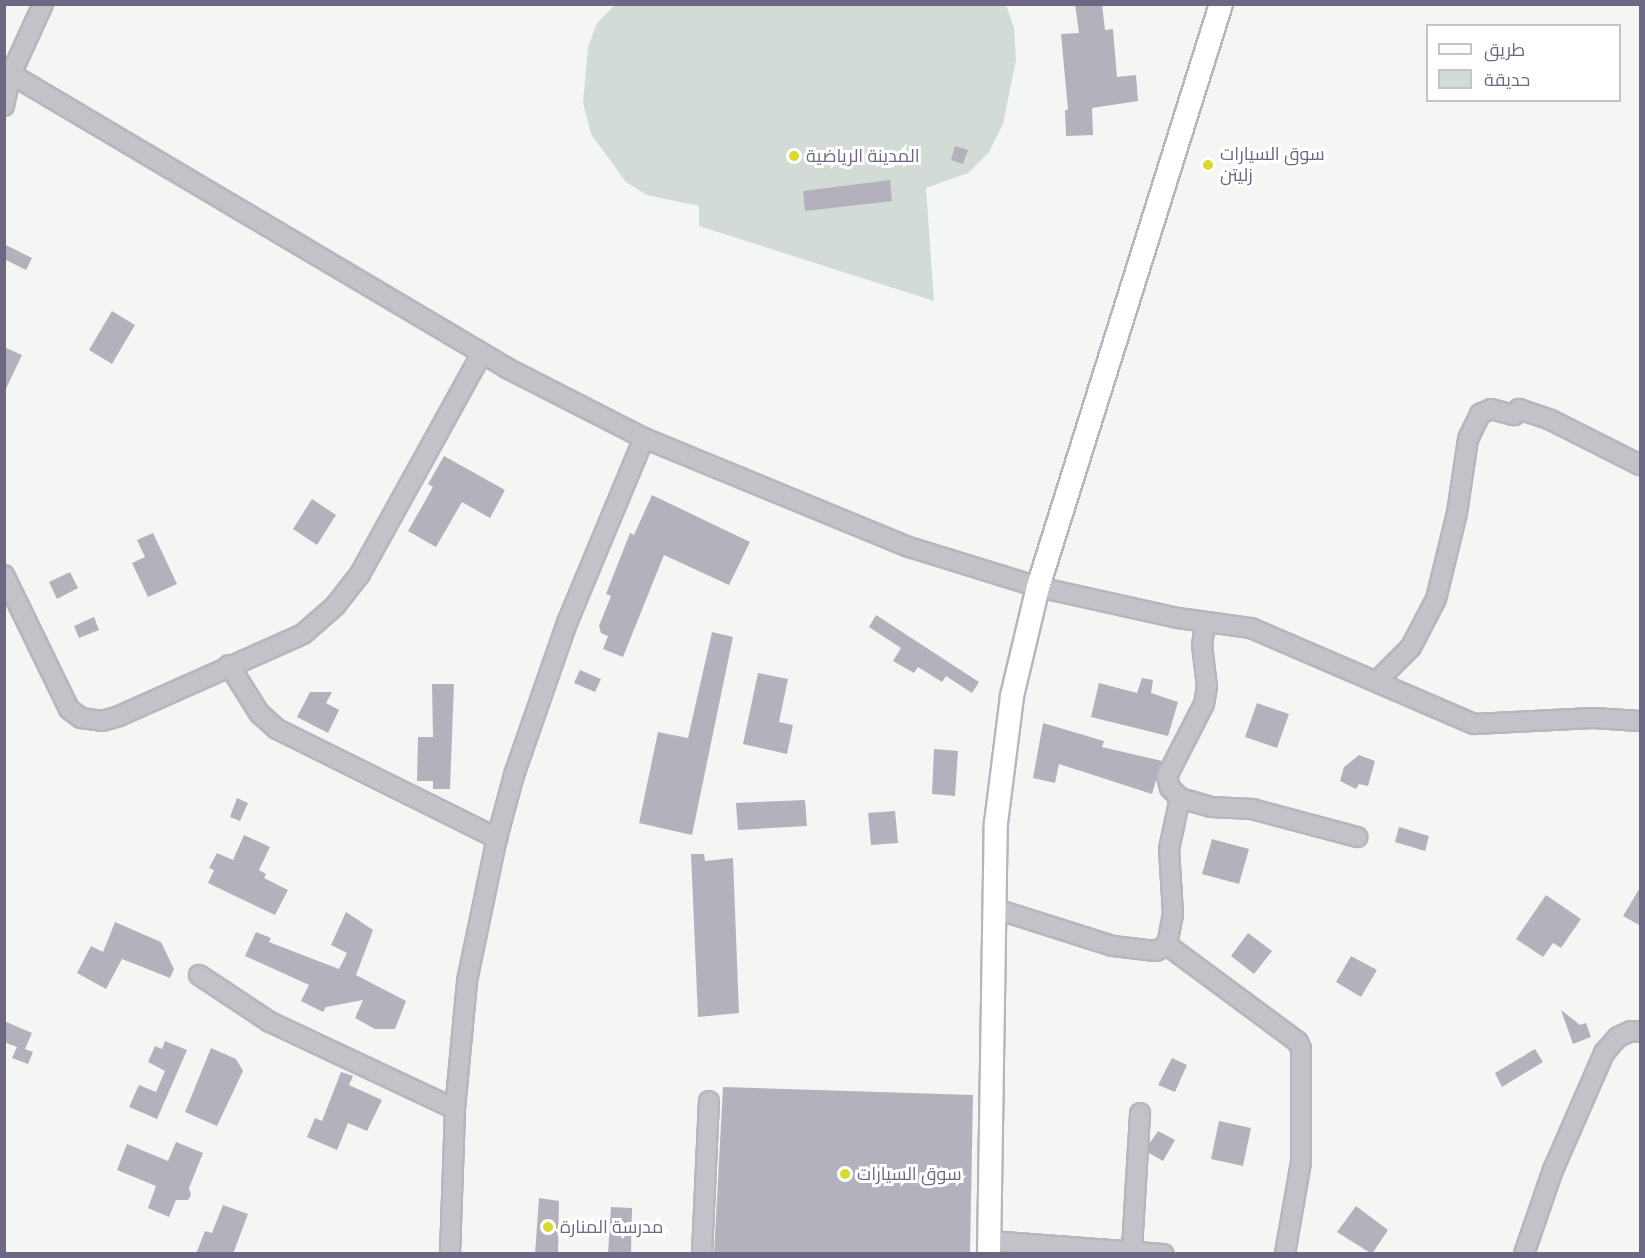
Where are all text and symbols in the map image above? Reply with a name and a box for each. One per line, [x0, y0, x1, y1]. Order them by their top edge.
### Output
legend [1426, 24, 1621, 102]
text: طريق [1484, 39, 1525, 61]
text: حديقة [1484, 69, 1530, 91]
place label: سوق السيارات زليتن [1220, 144, 1325, 186]
place label: المدينة الرياضية [806, 145, 920, 167]
marker: المدينة الرياضية [787, 149, 801, 163]
marker: سوق السيارات زليتن [1201, 158, 1215, 172]
place label: سوق السيارات [857, 1163, 962, 1185]
marker: سوق السيارات [838, 1167, 852, 1181]
place label: مدرسة المنارة [560, 1216, 663, 1238]
marker: مدرسة المنارة [541, 1220, 555, 1234]

